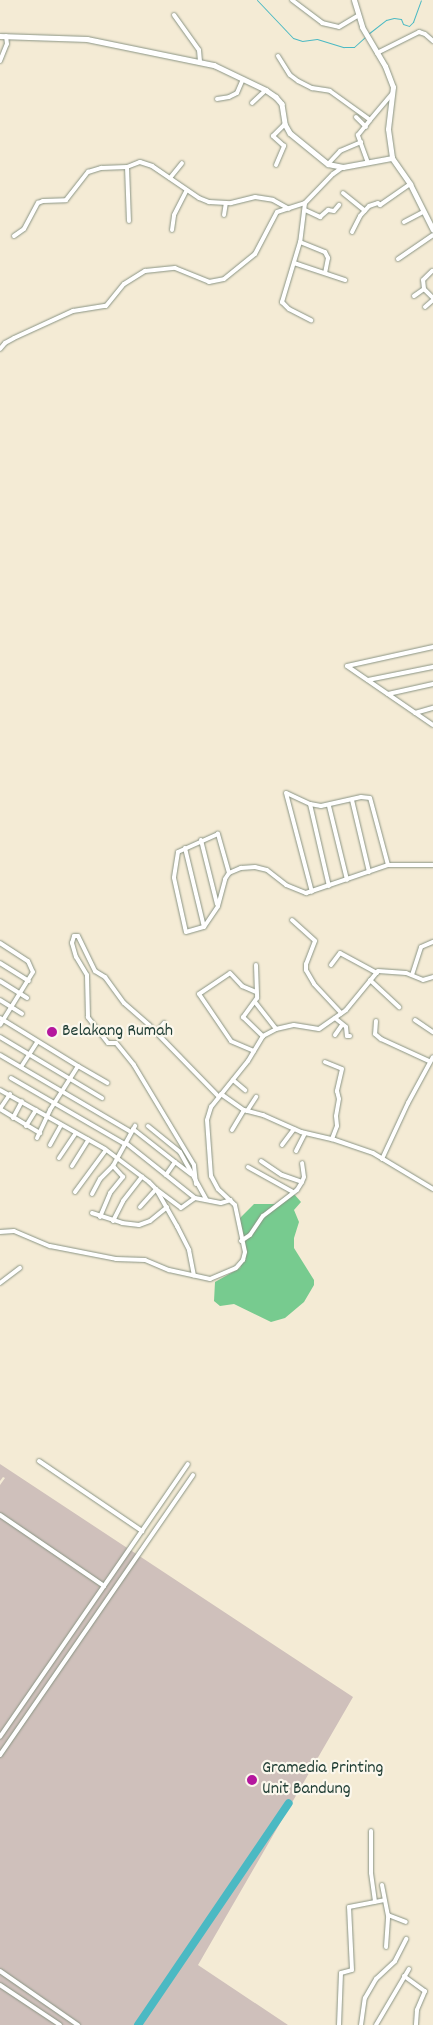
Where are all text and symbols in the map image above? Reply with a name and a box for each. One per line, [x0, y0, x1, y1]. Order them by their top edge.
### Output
place label: Belakang Rumah [62, 1021, 173, 1043]
marker: Belakang Rumah [46, 1026, 58, 1038]
place label: Gramedia Printing Unit Bandung [262, 1759, 383, 1802]
marker: Gramedia Printing Unit Bandung [246, 1774, 258, 1786]

